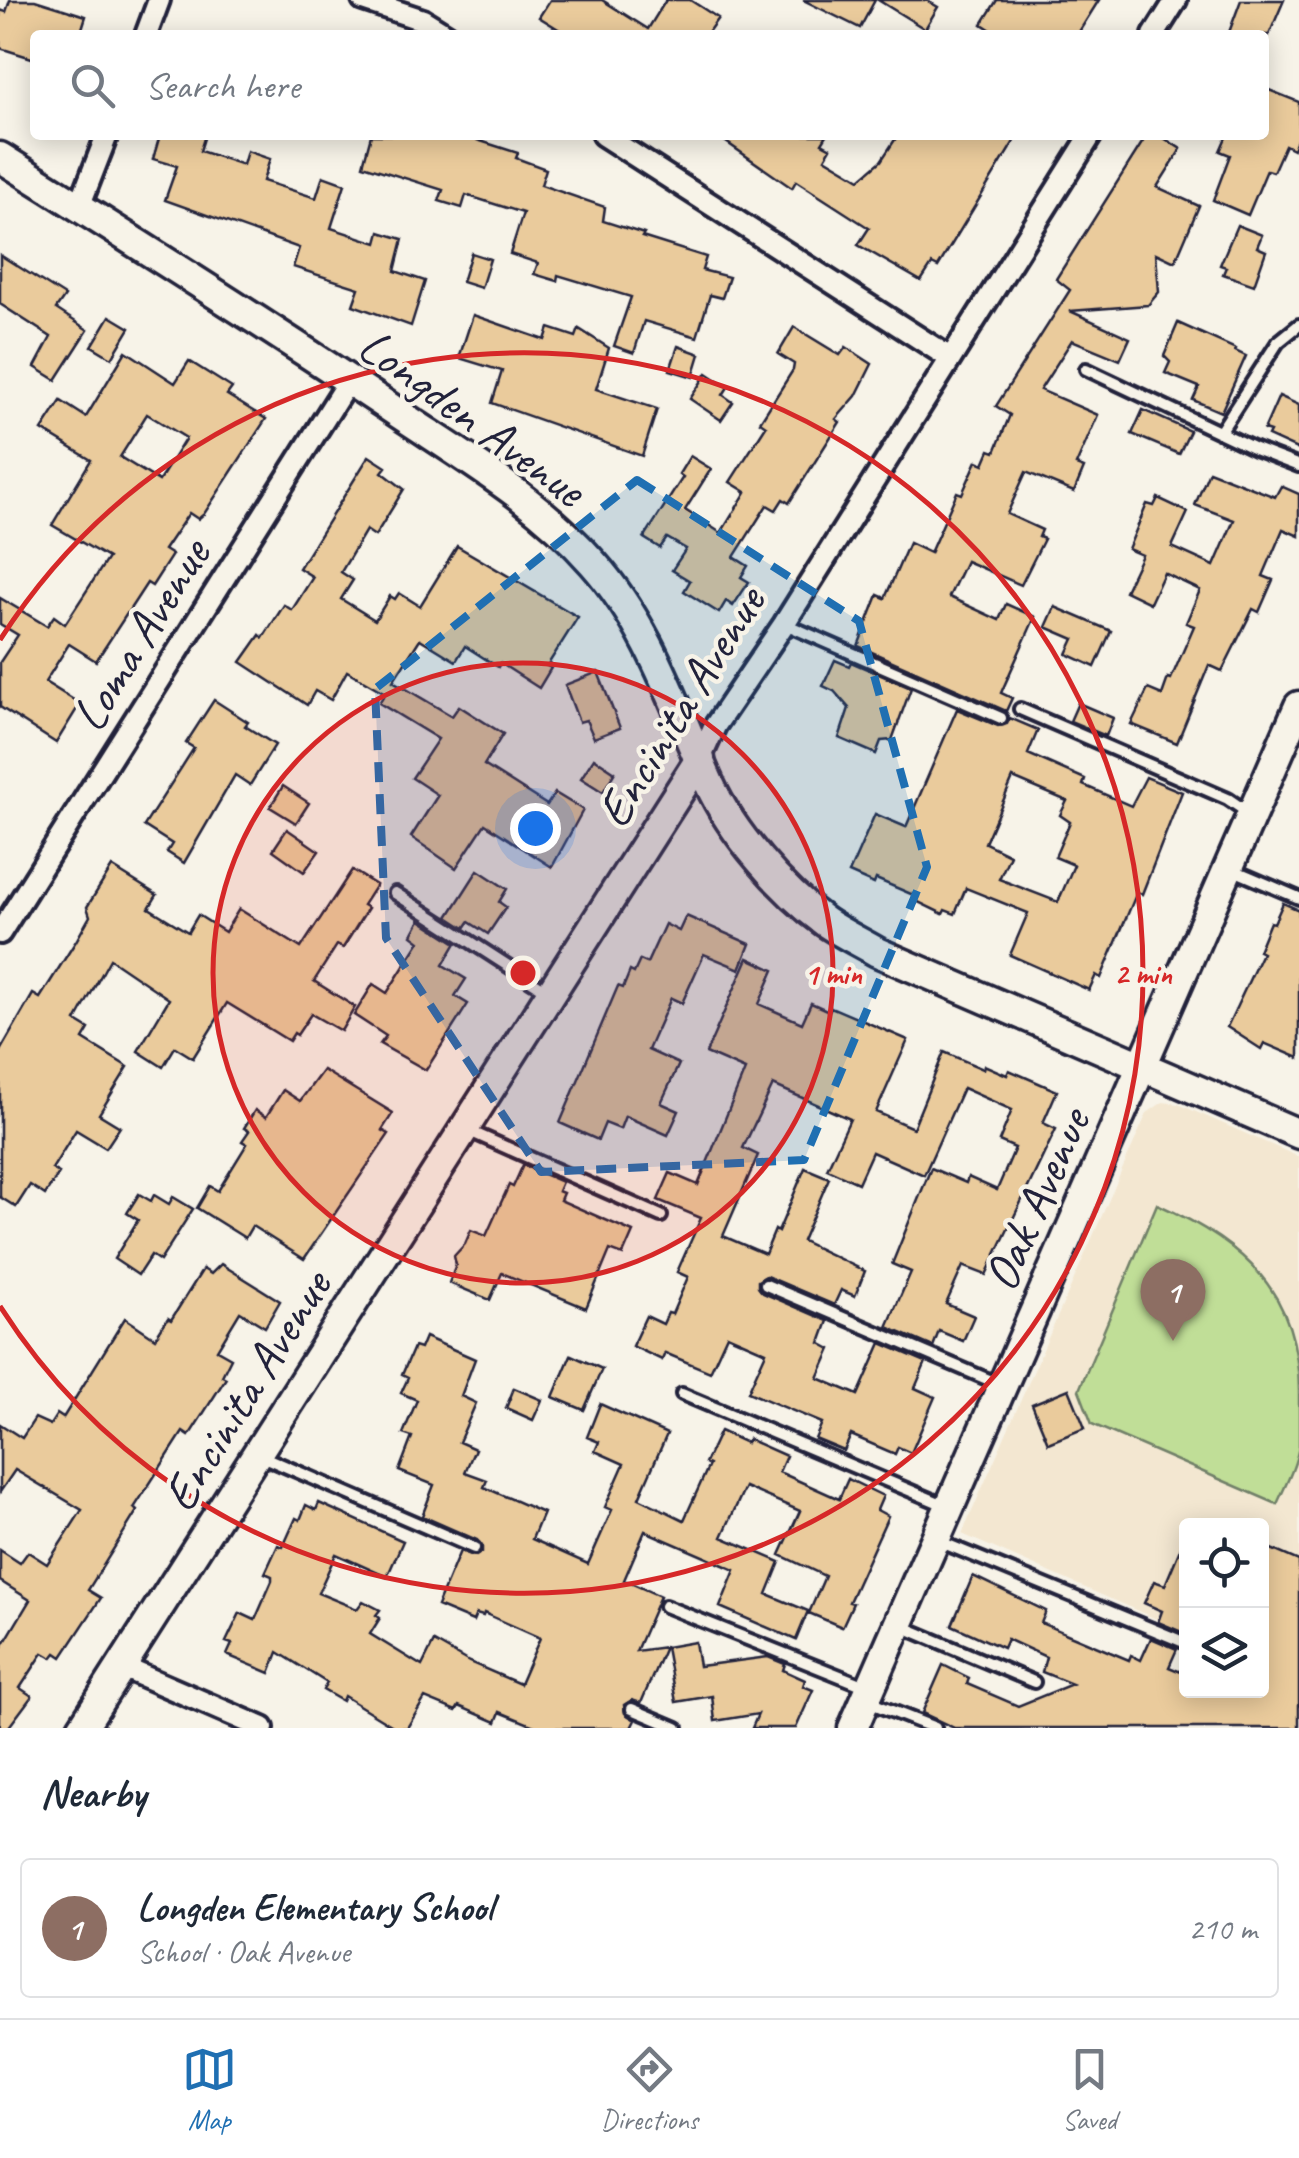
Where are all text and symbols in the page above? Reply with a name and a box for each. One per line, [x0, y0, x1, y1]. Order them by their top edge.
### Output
search box [30, 30, 1269, 140]
icon: search [65, 58, 120, 113]
text: Search here [145, 62, 300, 109]
street label: Longden Avenue [346, 314, 600, 522]
street label: Loma Avenue [57, 525, 225, 742]
street label: Encinita Avenue [581, 572, 781, 839]
your location [510, 803, 561, 854]
centre of rings [505, 955, 541, 991]
text: 1 min [804, 955, 863, 993]
text: 2 min [1114, 955, 1173, 993]
street label: Oak Avenue [969, 1096, 1106, 1300]
street label: Encinita Avenue [147, 1256, 347, 1523]
pin: 1 [1140, 1258, 1206, 1341]
map controls [1179, 1518, 1269, 1698]
button: locate [1179, 1518, 1269, 1608]
button: layers [1179, 1608, 1269, 1698]
text: Nearby [40, 1767, 146, 1820]
text: Longden Elementary School [137, 1884, 493, 1931]
text: 1 [67, 1908, 82, 1949]
text: 210 m [1188, 1908, 1257, 1949]
text: School · Oak Avenue [137, 1931, 350, 1972]
tab: Map [182, 2042, 237, 2137]
tab: Directions [601, 2042, 698, 2137]
tab: Saved [1062, 2042, 1117, 2137]

